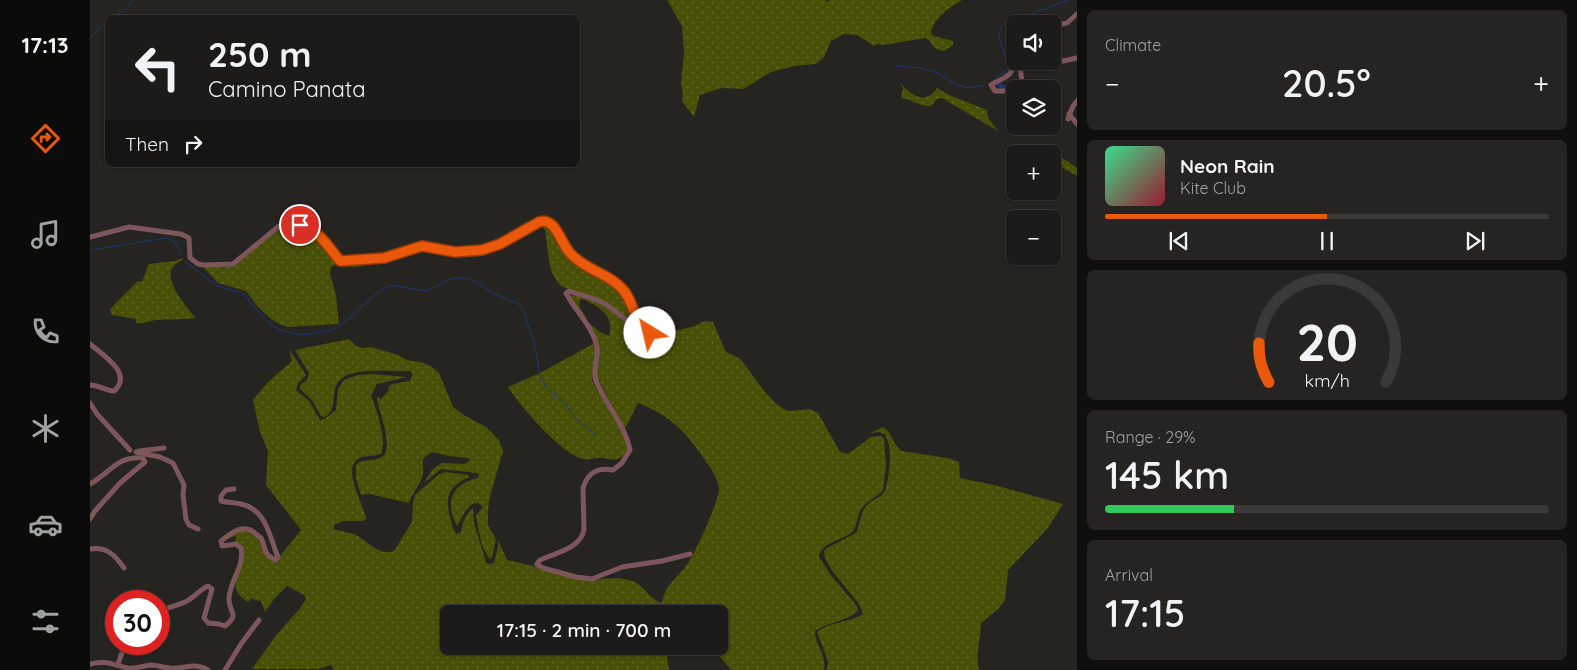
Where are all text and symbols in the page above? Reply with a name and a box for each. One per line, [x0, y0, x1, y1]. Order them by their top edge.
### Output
map controls [1006, 15, 1061, 265]
button: sound [1006, 15, 1061, 70]
text: 17:13 [21, 31, 69, 59]
text: 250 m [208, 32, 312, 76]
icon: left [125, 35, 190, 100]
text: Climate [1105, 35, 1161, 55]
text: 20.5° [1282, 59, 1371, 107]
text: − [1105, 66, 1120, 101]
text: + [1533, 66, 1549, 101]
text: Camino Panata [208, 75, 366, 103]
button: layers [1006, 80, 1061, 135]
icon: directions [28, 121, 63, 156]
icon: right [179, 130, 207, 158]
text: Then [125, 132, 169, 156]
button: + [1006, 145, 1061, 200]
text: Neon Rain [1180, 154, 1275, 178]
text: Kite Club [1180, 178, 1246, 198]
pin [279, 204, 321, 246]
button: − [1006, 210, 1061, 265]
icon: arrive [286, 211, 314, 239]
icon: music [28, 217, 63, 252]
icon: previous [1165, 227, 1193, 255]
icon: pause [1313, 227, 1341, 255]
icon: next [1461, 227, 1489, 255]
position arrow [623, 306, 675, 358]
text: 20 [1296, 309, 1358, 374]
icon: phone [28, 314, 63, 349]
text: km/h [1304, 369, 1350, 391]
icon: climate [28, 411, 63, 446]
text: Range · 29% [1105, 427, 1196, 447]
text: 145 km [1105, 451, 1229, 499]
icon: car [28, 507, 63, 542]
text: Arrival [1105, 565, 1153, 585]
text: 17:15 [1105, 589, 1185, 637]
speed limit sign: 30 [105, 590, 170, 655]
icon: filters [28, 604, 63, 639]
text: 17:15 · 2 min · 700 m [497, 618, 671, 642]

